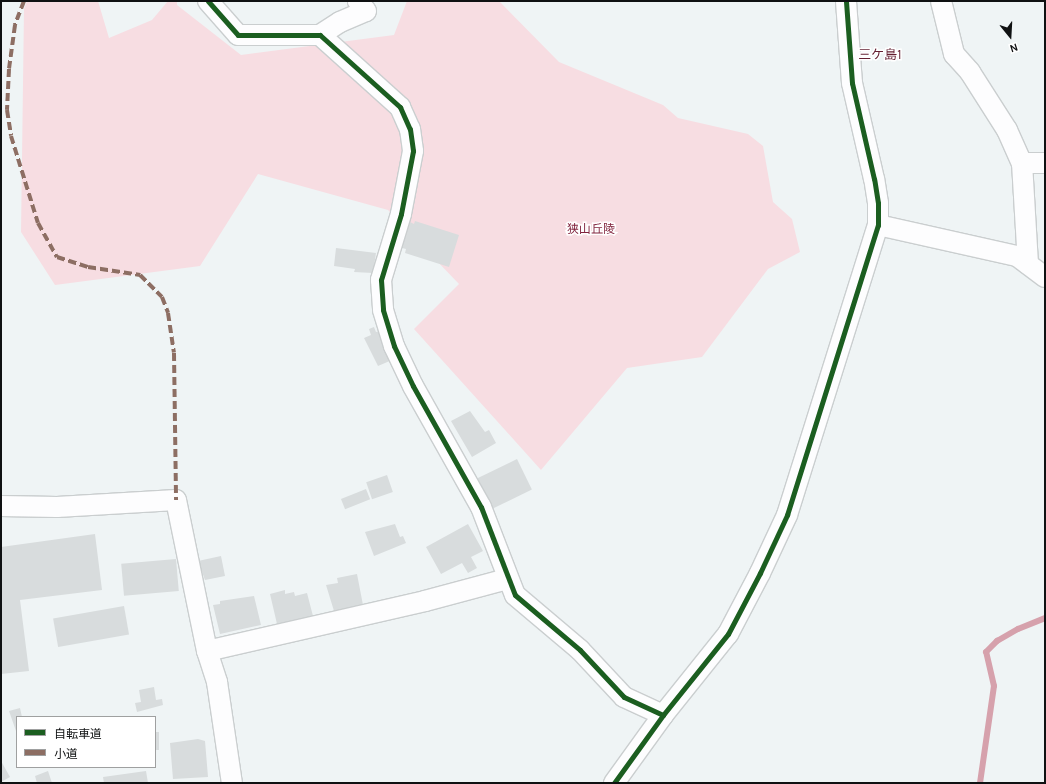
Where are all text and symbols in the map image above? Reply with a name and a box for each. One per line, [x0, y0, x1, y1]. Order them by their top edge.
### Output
north arrow [990, 16, 1030, 56]
text: N [1008, 40, 1020, 55]
district label: 三ケ島1 [858, 47, 902, 63]
park label: 狭山丘陵 [567, 223, 615, 237]
legend [16, 716, 156, 768]
text: 自転車道 [54, 727, 102, 741]
text: 小道 [54, 747, 78, 761]

